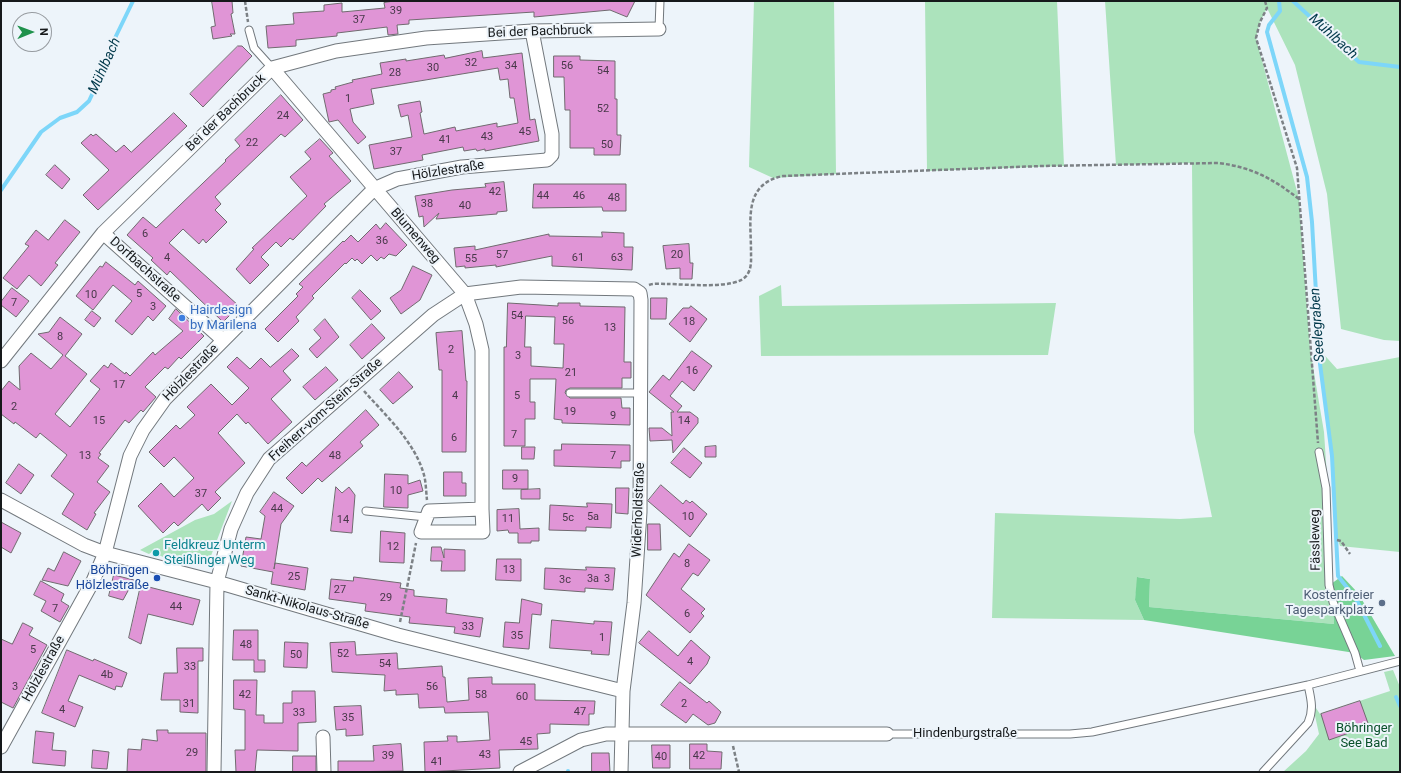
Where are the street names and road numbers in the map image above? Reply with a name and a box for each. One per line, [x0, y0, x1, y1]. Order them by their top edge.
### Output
street label: Bei der Bachbruck [487, 22, 593, 42]
street label: Bei der Bachbruck [183, 71, 269, 155]
street label: Hölzlestraße [411, 158, 485, 184]
street label: Blumenweg [387, 205, 443, 267]
street label: Dorfbachstraße [106, 234, 184, 306]
street label: Hölzlestraße [160, 341, 222, 405]
street label: Freiherr-vom-Stein-Straße [266, 355, 386, 465]
street label: Widerholdstraße [630, 462, 648, 558]
street label: Fässleweg [1308, 509, 1324, 571]
street label: Sankt-Nikolaus-Straße [243, 583, 371, 633]
street label: Hölzlestraße [19, 633, 69, 705]
street label: Hindenburgstraße [913, 726, 1017, 742]

